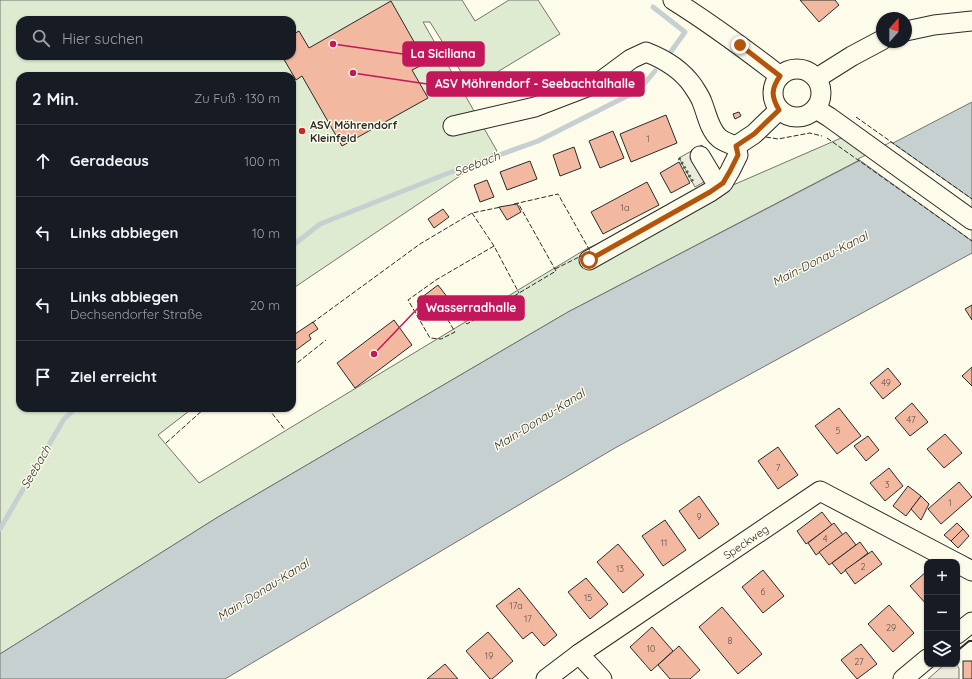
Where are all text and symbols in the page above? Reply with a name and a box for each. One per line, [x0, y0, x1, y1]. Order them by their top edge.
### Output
north arrow [876, 12, 912, 48]
search box [16, 16, 296, 60]
icon: search [30, 27, 52, 49]
text: Hier suchen [62, 29, 143, 48]
route end [731, 36, 749, 54]
callout: La Siciliana [403, 42, 484, 66]
text: La Siciliana [410, 46, 476, 61]
callout: ASV Möhrendorf - Seebachtalhalle [427, 72, 644, 96]
text: ASV Möhrendorf - Seebachtalhalle [435, 76, 635, 91]
text: 2 Min. [32, 88, 79, 109]
text: Zu Fuß · 130 m [194, 90, 280, 106]
place label: ASV Möhrendorf Kleinfeld [310, 118, 398, 145]
marker: ASV Möhrendorf Kleinfeld [297, 126, 307, 136]
house number: 1 [646, 133, 650, 144]
water label: Seebach [452, 148, 502, 179]
icon: ahead [32, 150, 54, 172]
text: Geradeaus [70, 151, 149, 170]
text: 100 m [244, 153, 280, 169]
house number: 1a [621, 202, 629, 213]
icon: left [32, 222, 54, 244]
text: Links abbiegen [70, 223, 178, 242]
text: 10 m [252, 225, 280, 241]
water label: Main-Donau-Kanal [769, 227, 871, 289]
route start [580, 251, 598, 269]
text: Links abbiegen [70, 287, 178, 306]
icon: left [32, 294, 54, 316]
callout: Wasserradhalle [418, 296, 524, 320]
text: 20 m [250, 297, 280, 313]
text: Wasserradhalle [426, 300, 516, 315]
text: Dechsendorfer Straße [70, 306, 202, 322]
icon: arrive [32, 366, 54, 388]
text: Ziel erreicht [70, 367, 157, 386]
house number: 49 [881, 377, 891, 388]
water label: Main-Donau-Kanal [490, 385, 588, 454]
house number: 47 [906, 414, 916, 425]
house number: 5 [836, 425, 841, 436]
water label: Seebach [17, 442, 54, 491]
house number: 7 [776, 462, 781, 473]
house number: 3 [885, 479, 890, 490]
house number: 1 [948, 497, 952, 508]
house number: 9 [696, 511, 702, 522]
street label: Speckweg [721, 522, 771, 562]
house number: 4 [823, 533, 828, 544]
house number: 11 [661, 537, 667, 548]
water label: Main-Donau-Kanal [214, 555, 312, 624]
map controls [924, 559, 960, 667]
button: + [924, 559, 960, 595]
house number: 2 [861, 561, 866, 572]
house number: 13 [616, 563, 624, 574]
house number: 6 [761, 586, 766, 597]
house number: 15 [584, 592, 592, 603]
button: − [924, 595, 960, 631]
house number: 17a [509, 600, 523, 611]
house number: 17 [524, 613, 532, 624]
house number: 29 [886, 622, 896, 633]
button: layers [924, 631, 960, 667]
house number: 8 [728, 635, 733, 646]
house number: 10 [647, 643, 655, 654]
house number: 19 [485, 650, 493, 661]
house number: 27 [854, 656, 864, 667]

